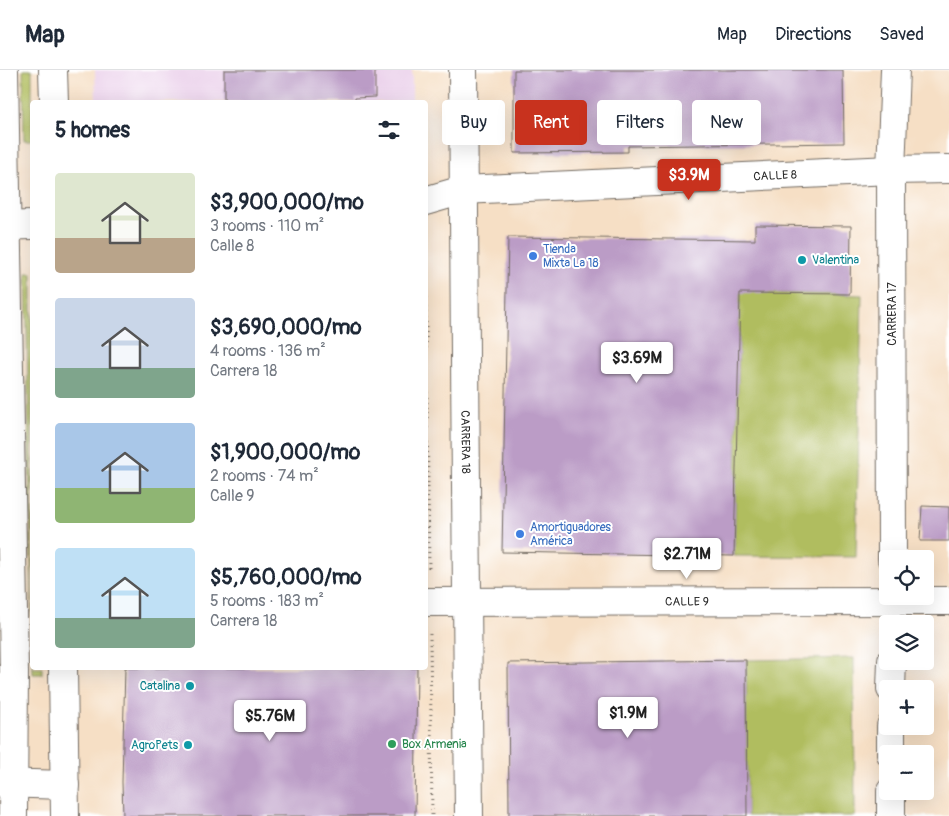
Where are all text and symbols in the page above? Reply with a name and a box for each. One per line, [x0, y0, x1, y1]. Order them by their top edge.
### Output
text: Map [25, 20, 65, 49]
text: Map [717, 23, 747, 46]
text: Directions [775, 23, 851, 46]
text: Saved [879, 23, 924, 46]
chip: Buy [442, 100, 505, 145]
chip: Rent [515, 100, 587, 145]
chip: Filters [597, 100, 682, 145]
chip: New [692, 100, 761, 145]
icon: filters [375, 116, 403, 144]
text: 5 homes [55, 117, 130, 144]
pin: $3.9M [654, 158, 724, 201]
text: $3.9M [669, 165, 709, 185]
street label: CALLE 8 [753, 167, 797, 184]
text: $3,900,000/mo [210, 189, 364, 216]
icon: home [95, 193, 155, 253]
text: 3 rooms · 110 m² [210, 216, 324, 236]
text: Calle 8 [210, 236, 254, 256]
place label: Tienda Mixta La 18 [543, 242, 599, 271]
marker: Tienda Mixta La 18 [527, 250, 539, 262]
place label: Valentina [812, 253, 860, 268]
marker: Valentina [796, 254, 808, 266]
street label: CARRERA 17 [885, 281, 900, 346]
text: $3,690,000/mo [210, 314, 362, 341]
icon: home [95, 318, 155, 378]
text: 4 rooms · 136 m² [210, 341, 326, 361]
pin: $3.69M [596, 342, 678, 384]
text: $3.69M [612, 348, 662, 368]
text: Carrera 18 [210, 361, 277, 381]
street label: CARRERA 18 [457, 410, 473, 474]
text: $1,900,000/mo [210, 439, 360, 466]
icon: home [95, 443, 155, 503]
text: 2 rooms · 74 m² [210, 466, 319, 486]
text: Calle 9 [210, 486, 255, 506]
place label: Amortiguadores América [530, 520, 612, 549]
marker: Amortiguadores América [514, 528, 526, 540]
pin: $2.71M [646, 538, 728, 580]
text: $2.71M [663, 544, 711, 564]
map controls [879, 550, 934, 800]
button: locate [879, 550, 934, 605]
text: $5,760,000/mo [210, 564, 362, 591]
icon: home [95, 568, 155, 628]
text: 5 rooms · 183 m² [210, 591, 324, 611]
street label: CALLE 9 [665, 594, 709, 610]
text: Carrera 18 [210, 611, 277, 631]
button: layers [879, 615, 934, 670]
place label: Catalina [140, 679, 180, 694]
marker: Catalina [184, 680, 196, 692]
button: + [879, 680, 934, 735]
pin: $1.9M [593, 696, 663, 739]
pin: $5.76M [229, 700, 311, 742]
text: $1.9M [609, 703, 647, 723]
text: $5.76M [245, 706, 295, 726]
place label: Box Armenia [402, 737, 467, 752]
place label: AgroPets [131, 738, 179, 753]
marker: Box Armenia [386, 738, 398, 750]
marker: AgroPets [182, 739, 194, 751]
button: − [879, 745, 934, 800]

